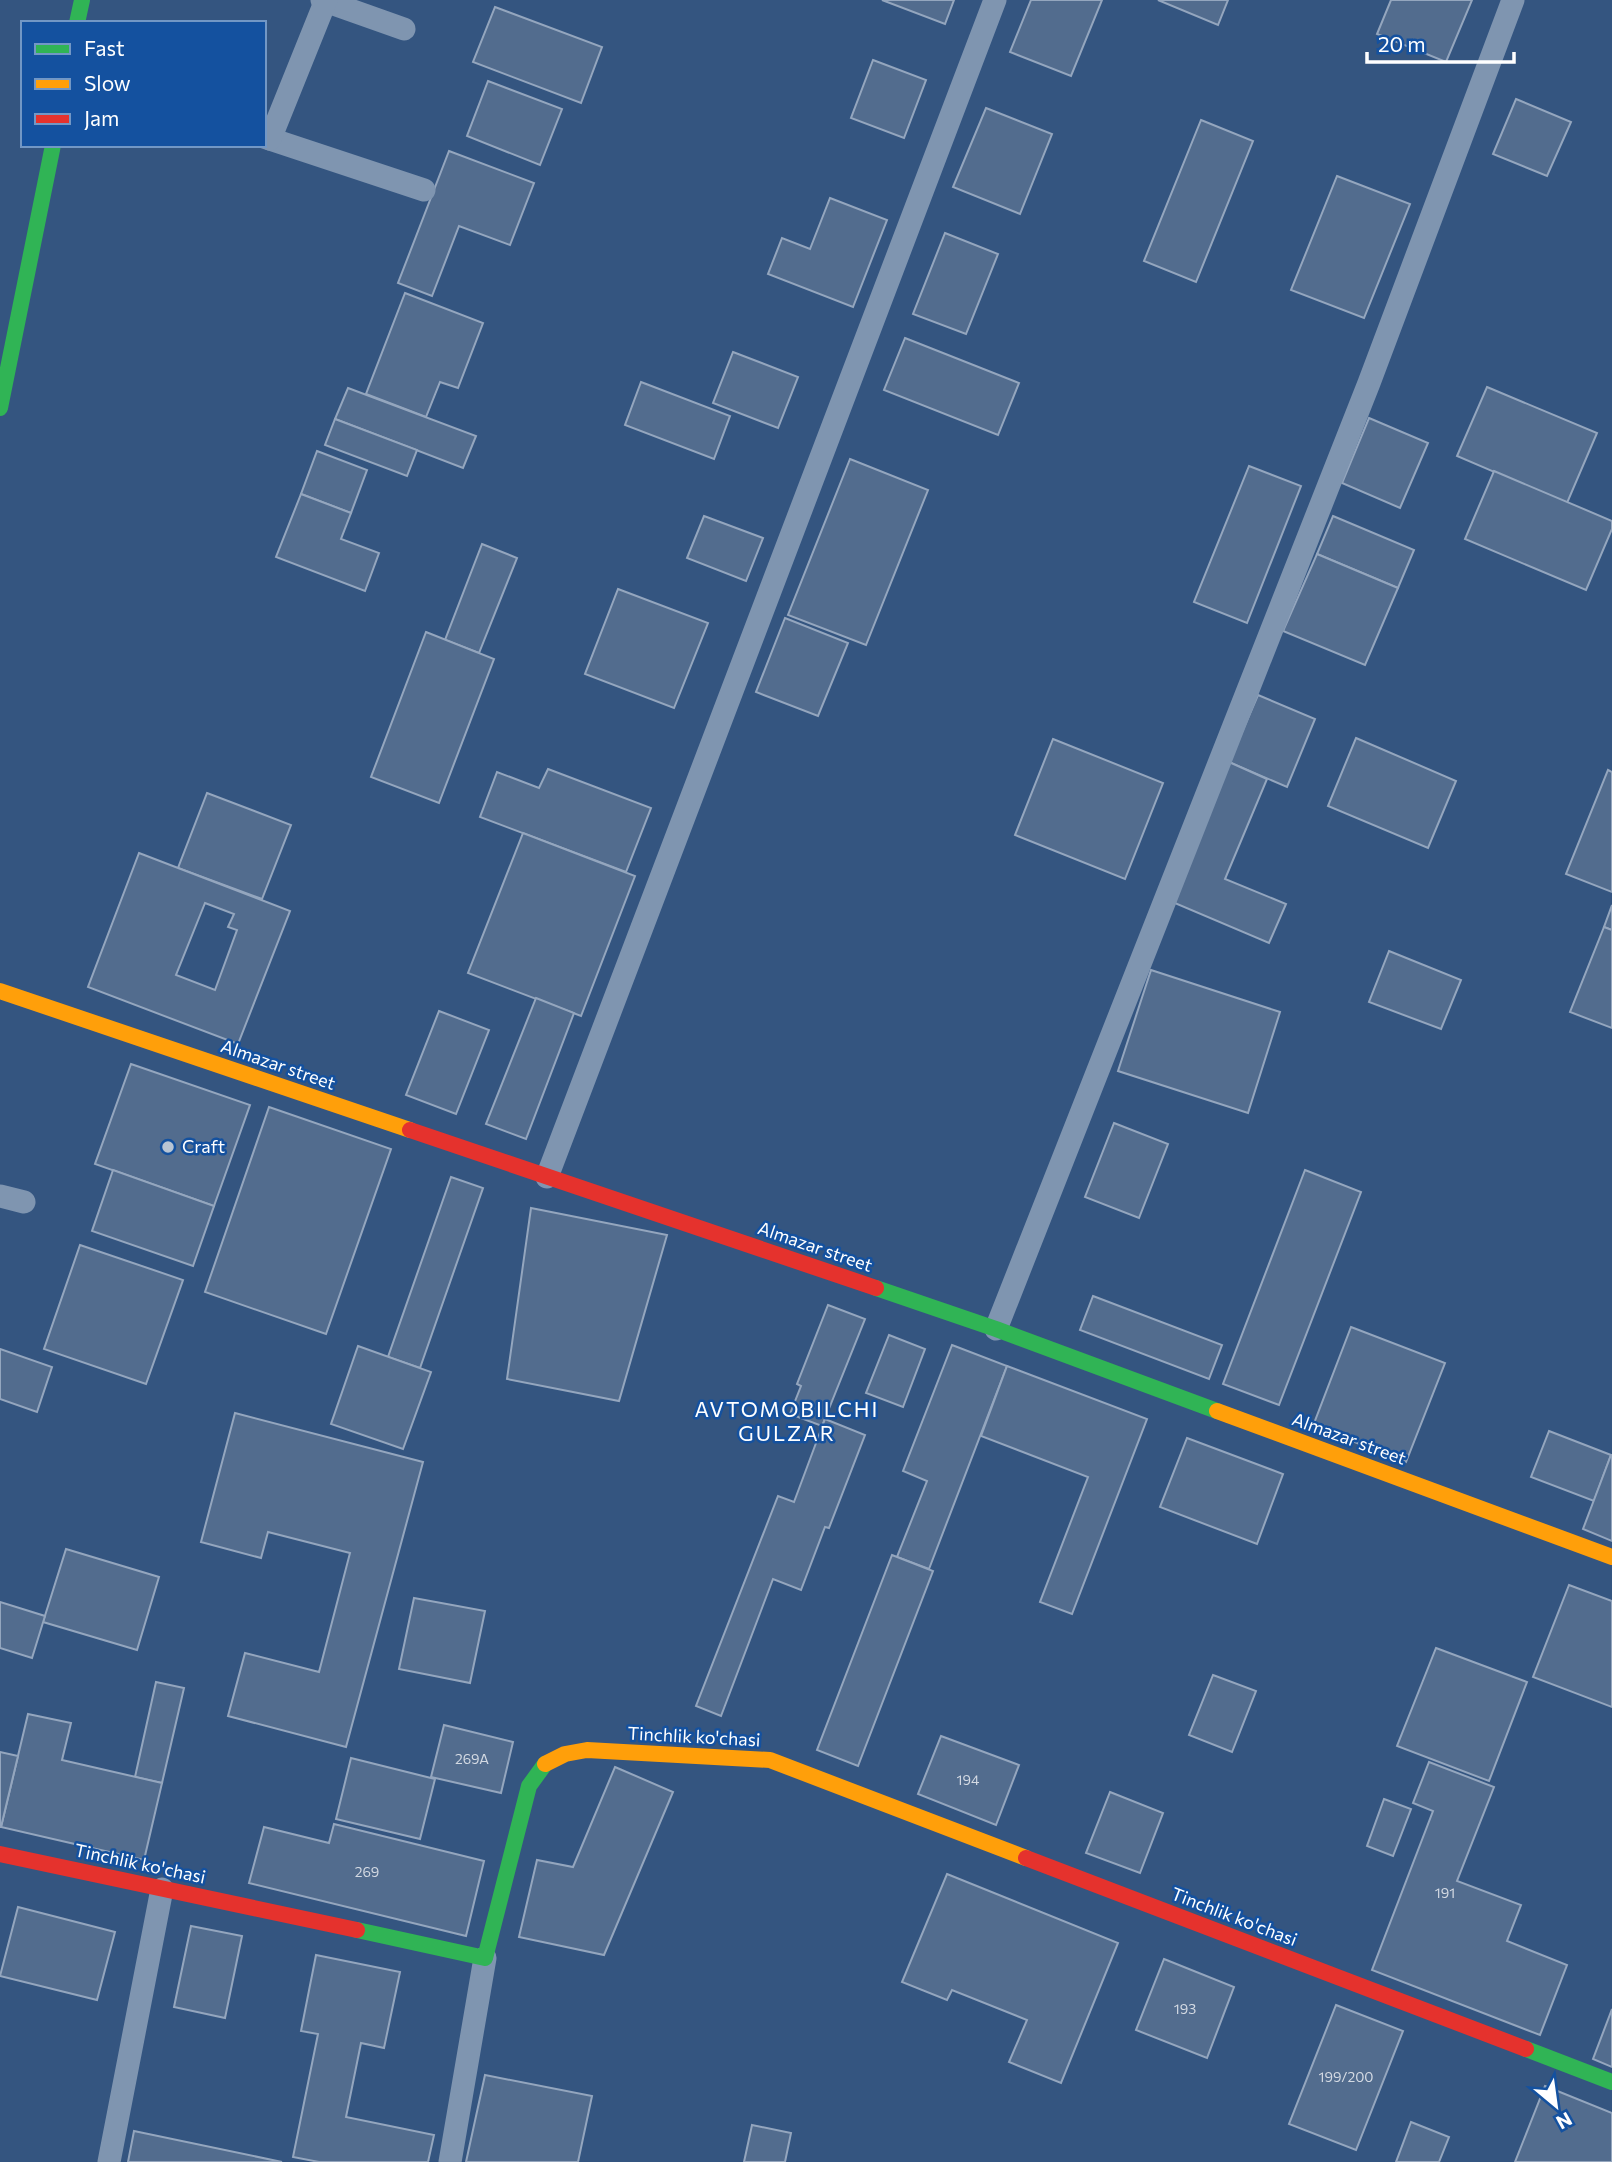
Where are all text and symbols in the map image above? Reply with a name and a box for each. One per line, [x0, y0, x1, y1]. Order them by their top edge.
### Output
legend [21, 21, 266, 147]
scale bar [1367, 21, 1514, 65]
text: 20 m [1378, 31, 1426, 56]
text: Fast [84, 35, 125, 60]
text: Slow [84, 70, 131, 95]
text: Jam [84, 105, 119, 130]
street label: Almazar street [218, 1034, 339, 1094]
place label: Craft [182, 1135, 225, 1157]
marker: Craft [160, 1139, 176, 1155]
street label: Almazar street [755, 1216, 876, 1276]
district label: AVTOMOBILCHI GULZAR [695, 1396, 879, 1445]
street label: Almazar street [1289, 1407, 1409, 1469]
street label: Tinchlik ko'chasi [627, 1722, 761, 1750]
house number: 269A [455, 1750, 489, 1767]
house number: 194 [957, 1771, 980, 1788]
street label: Tinchlik ko'chasi [73, 1838, 208, 1888]
house number: 269 [355, 1863, 379, 1880]
street label: Tinchlik ko'chasi [1168, 1882, 1301, 1950]
house number: 191 [1435, 1884, 1455, 1901]
house number: 193 [1174, 2000, 1196, 2017]
house number: 199/200 [1319, 2068, 1373, 2085]
north arrow [1521, 2071, 1591, 2141]
text: N [1553, 2108, 1576, 2135]

